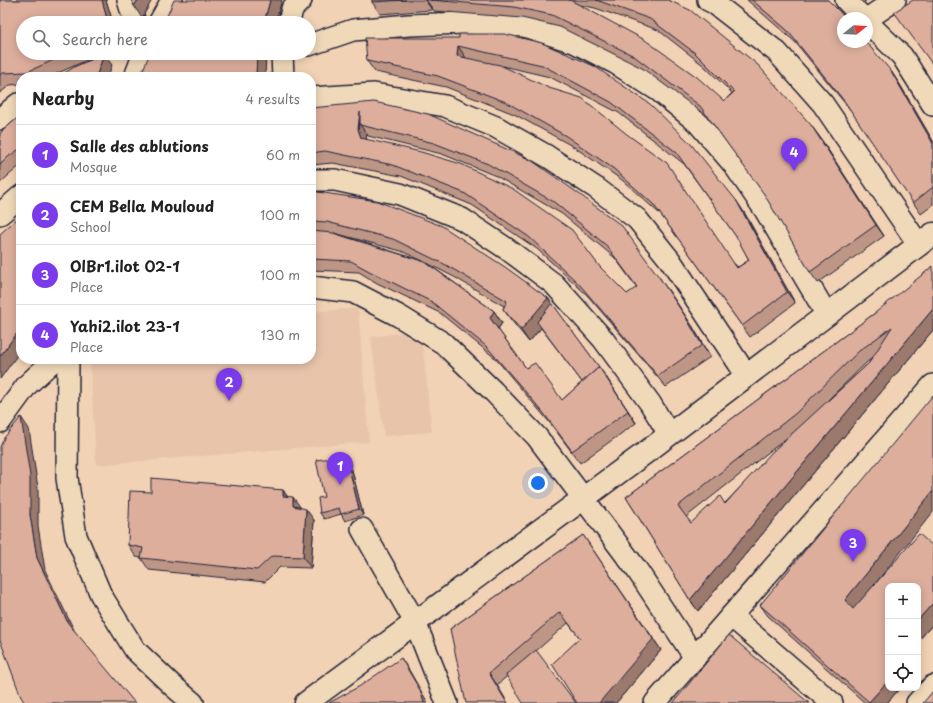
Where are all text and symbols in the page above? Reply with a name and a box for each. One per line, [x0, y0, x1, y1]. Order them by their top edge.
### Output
north arrow [837, 12, 873, 48]
search box [16, 16, 316, 60]
icon: search [30, 27, 52, 49]
text: Search here [62, 27, 148, 50]
text: Nearby [32, 85, 94, 111]
text: 4 results [246, 89, 300, 108]
text: Salle des ablutions [70, 134, 209, 157]
pin: 4 [781, 138, 807, 171]
text: 1 [42, 145, 48, 164]
text: 60 m [266, 145, 300, 164]
text: Mosque [70, 157, 117, 176]
text: CEM Bella Mouloud [70, 194, 214, 217]
text: 2 [40, 205, 50, 224]
text: 100 m [260, 205, 300, 224]
text: School [70, 217, 111, 236]
text: OlBr1.ilot 02-1 [70, 254, 180, 277]
text: 3 [41, 265, 49, 284]
text: 100 m [260, 265, 300, 284]
text: Place [70, 277, 103, 296]
text: Yahi2.ilot 23-1 [70, 314, 180, 337]
text: 4 [41, 325, 49, 344]
text: 130 m [261, 325, 300, 344]
text: Place [70, 337, 103, 356]
pin: 2 [216, 368, 242, 401]
pin: 1 [327, 452, 353, 485]
your location [528, 473, 548, 493]
pin: 3 [840, 529, 866, 562]
map controls [885, 583, 921, 691]
button: + [885, 583, 921, 619]
button: − [885, 619, 921, 655]
button: locate [885, 655, 921, 691]

